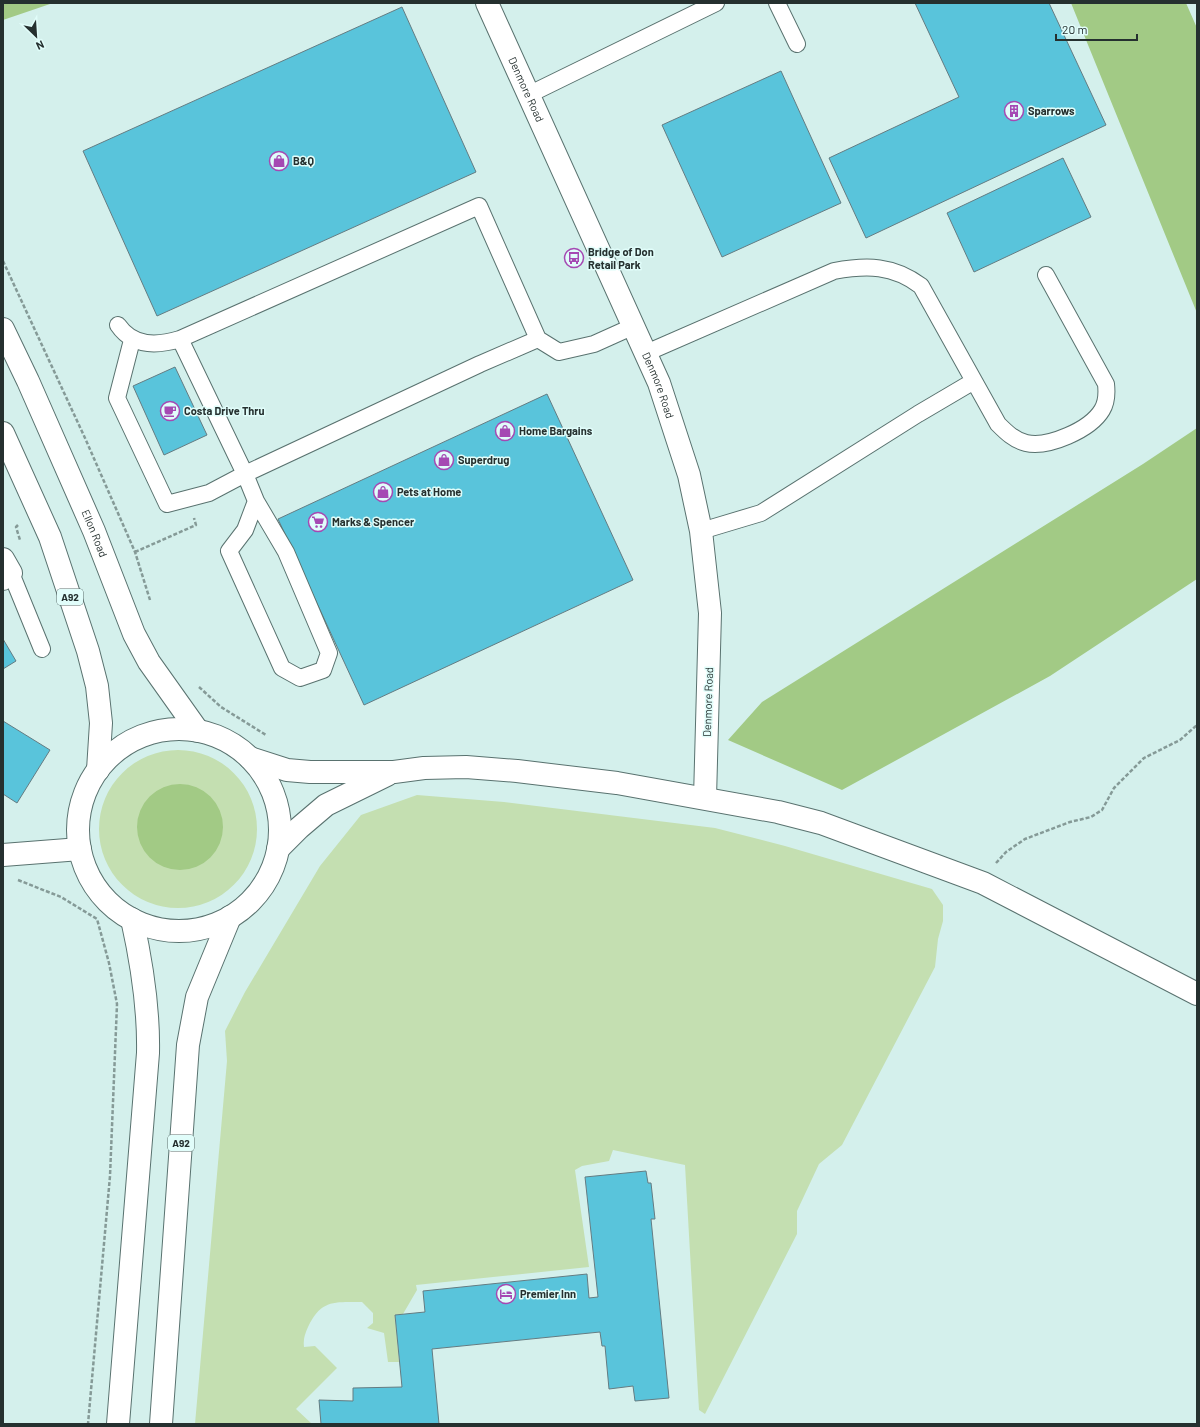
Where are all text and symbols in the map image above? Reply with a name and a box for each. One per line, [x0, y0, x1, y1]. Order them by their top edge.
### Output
north arrow [16, 16, 56, 56]
scale bar [1056, 16, 1137, 42]
text: 20 m [1062, 22, 1088, 36]
text: N [34, 38, 47, 53]
street label: Denmore Road [506, 55, 547, 124]
building icon: Sparrows [1003, 100, 1025, 122]
place label: Sparrows [1028, 104, 1075, 117]
shop icon: B&Q [268, 150, 290, 172]
place label: B&Q [293, 154, 315, 167]
place label: Bridge of Don Retail Park [588, 245, 654, 271]
bus stop icon: Bridge of Don Retail Park [563, 247, 585, 269]
street label: Denmore Road [640, 350, 677, 420]
cafe icon: Costa Drive Thru [159, 400, 181, 422]
place label: Costa Drive Thru [184, 404, 265, 417]
shop icon: Home Bargains [494, 420, 516, 442]
place label: Home Bargains [519, 424, 593, 437]
shop icon: Superdrug [433, 449, 455, 471]
place label: Superdrug [458, 453, 509, 466]
shop icon: Pets at Home [372, 481, 394, 503]
place label: Pets at Home [397, 485, 461, 498]
street label: Ellon Road [79, 507, 110, 559]
supermarket icon: Marks & Spencer [307, 511, 329, 533]
place label: Marks & Spencer [332, 515, 415, 528]
road number: A92 [57, 589, 83, 605]
street label: Denmore Road [700, 667, 715, 737]
road number: A92 [168, 1135, 194, 1151]
hotel icon: Premier Inn [495, 1283, 517, 1305]
place label: Premier Inn [520, 1287, 576, 1300]

